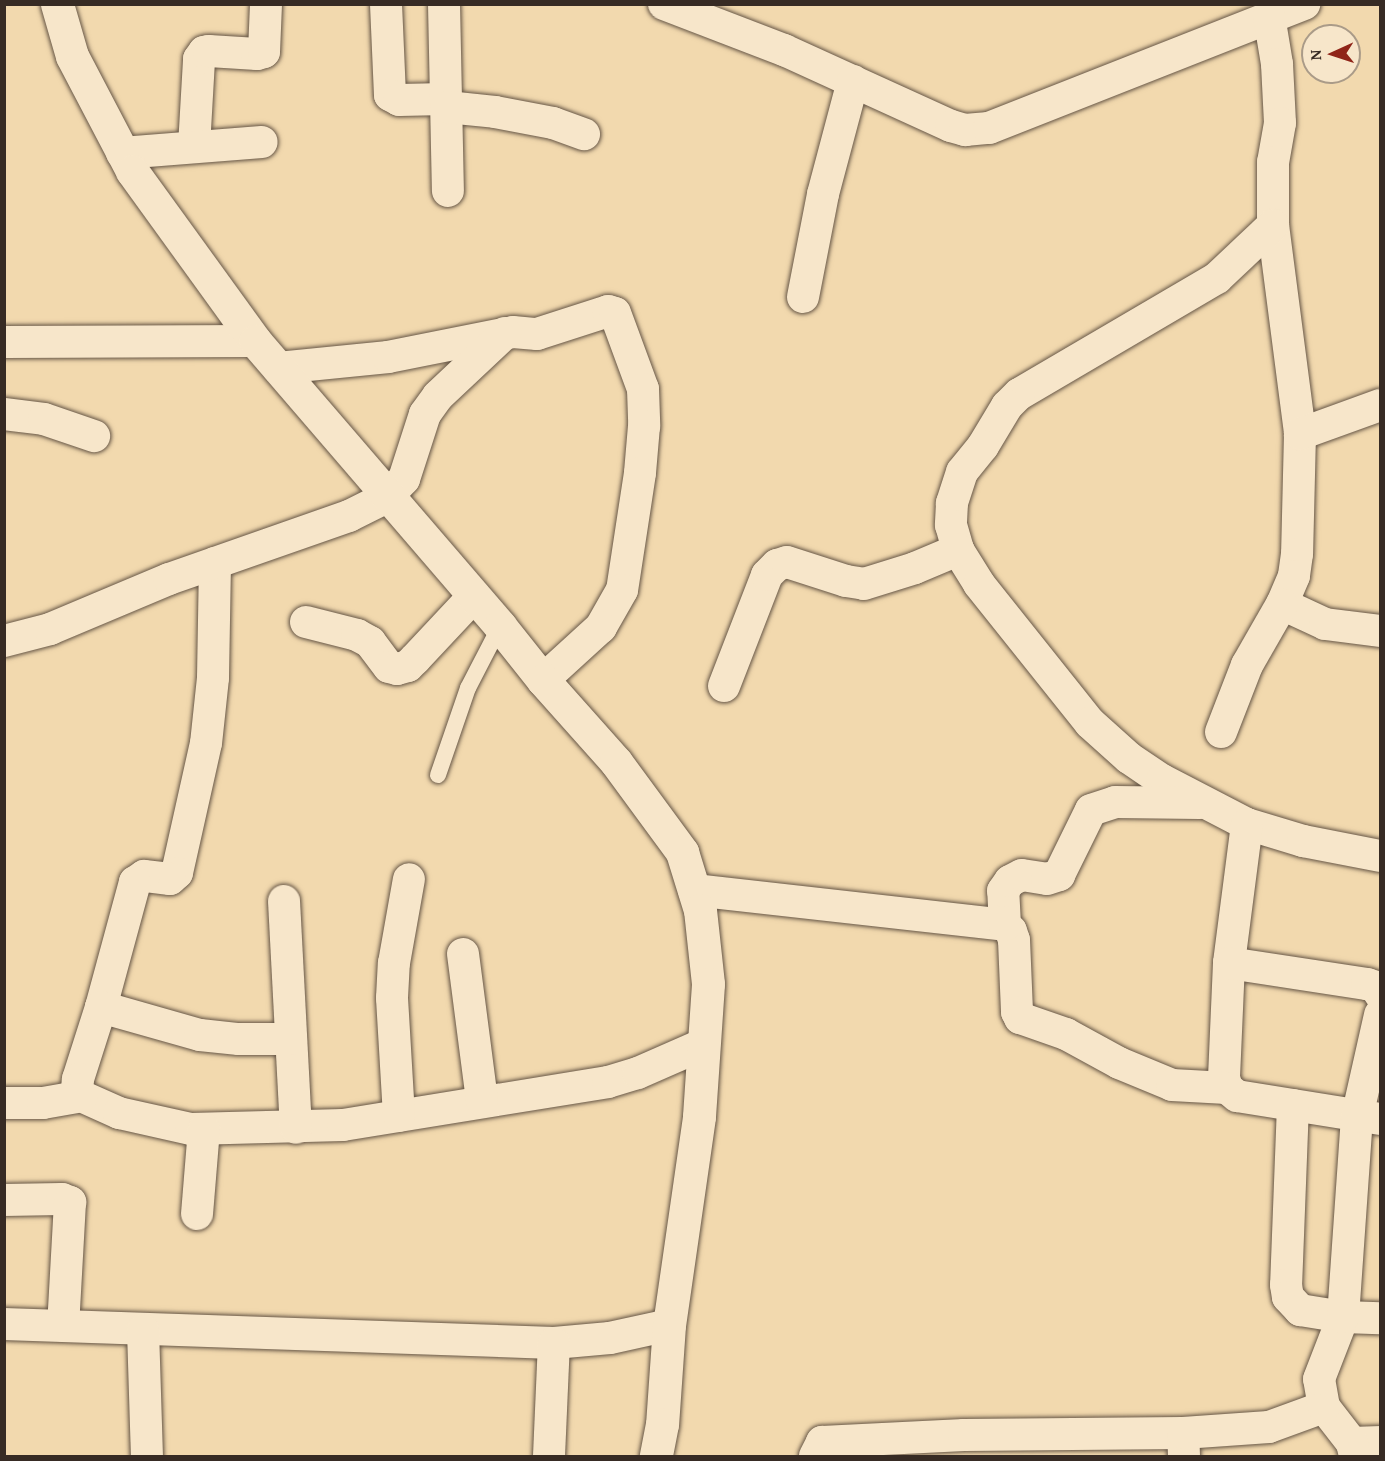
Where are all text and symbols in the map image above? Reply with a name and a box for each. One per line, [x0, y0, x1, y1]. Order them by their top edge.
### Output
north arrow [1301, 24, 1361, 84]
text: N [1303, 49, 1327, 61]

